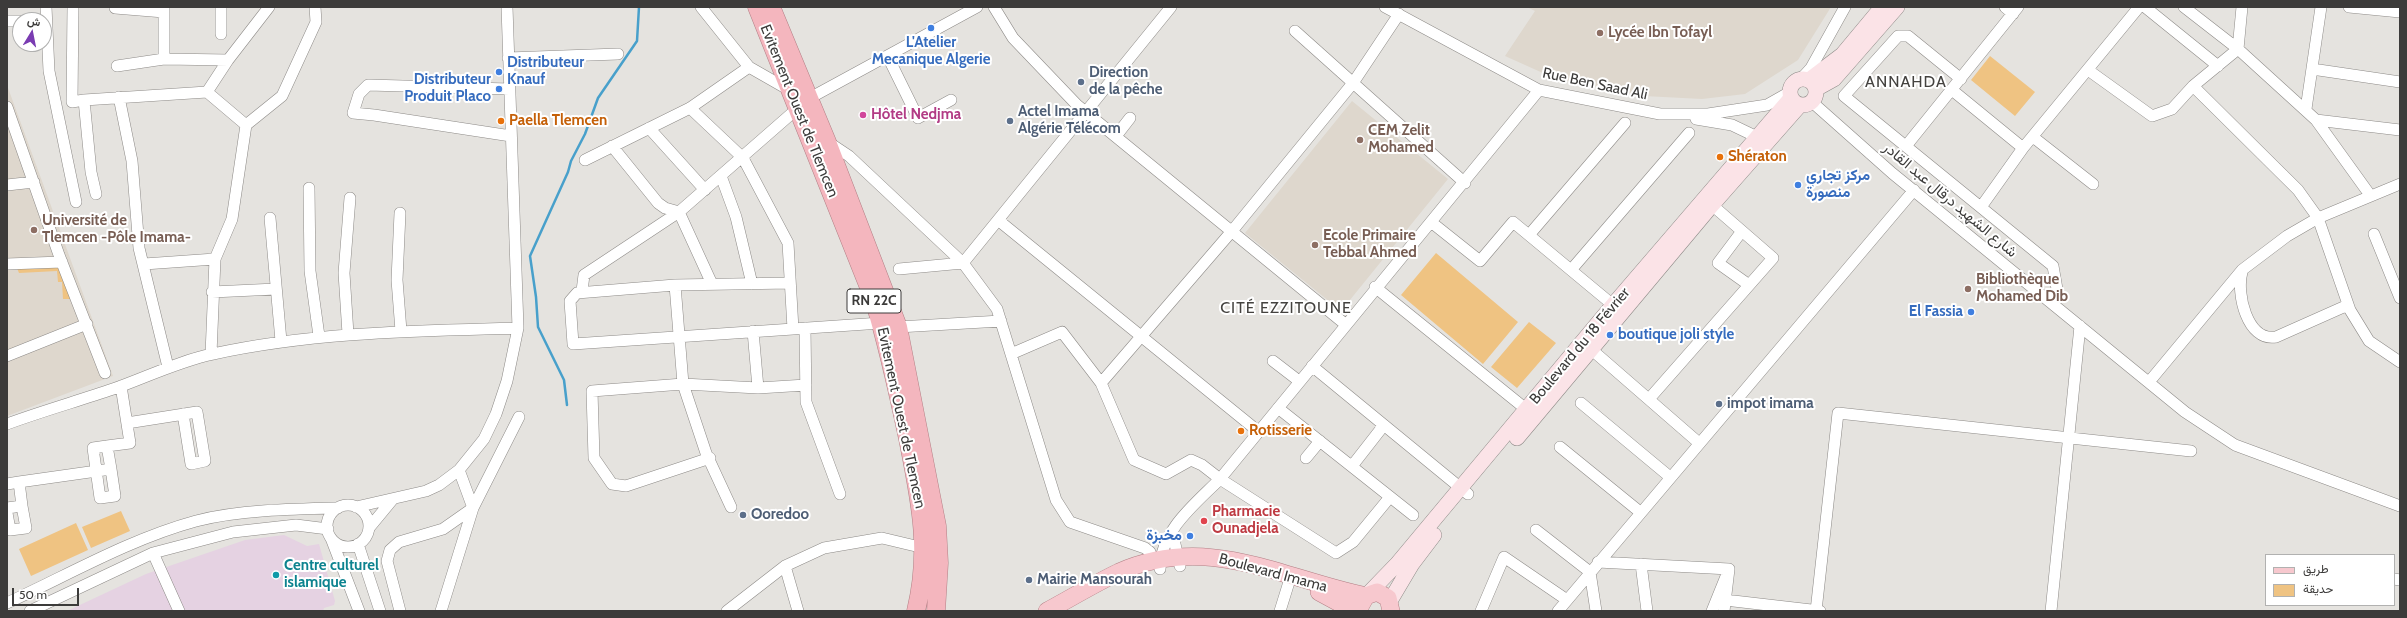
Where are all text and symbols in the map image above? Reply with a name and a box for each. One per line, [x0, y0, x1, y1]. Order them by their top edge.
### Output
north arrow [12, 12, 52, 52]
text: ش [26, 13, 42, 29]
street label: Evitement Ouest de Tlemcen [756, 22, 842, 200]
marker: L'Atelier Mecanique Algerie [926, 23, 936, 33]
place label: Lycée Ibn Tofayl [1608, 24, 1712, 42]
marker: Lycée Ibn Tofayl [1595, 28, 1605, 38]
place label: L'Atelier Mecanique Algerie [872, 34, 990, 69]
place label: Distributeur Knauf [507, 54, 584, 89]
place label: Direction de la pêche [1089, 64, 1163, 99]
street label: Rue Ben Saad Ali [1541, 64, 1649, 104]
marker: Distributeur Knauf [494, 67, 504, 77]
place label: Distributeur Produit Placo [404, 71, 491, 106]
district label: ANNAHDA [1865, 72, 1947, 92]
marker: Direction de la pêche [1076, 77, 1086, 87]
marker: Distributeur Produit Placo [494, 84, 504, 94]
place label: Actel Imama Algérie Télécom [1018, 103, 1121, 138]
place label: Hôtel Nedjma [871, 106, 961, 124]
marker: Hôtel Nedjma [858, 110, 868, 120]
place label: Paella Tlemcen [509, 112, 607, 130]
marker: Paella Tlemcen [496, 116, 506, 126]
marker: Actel Imama Algérie Télécom [1005, 116, 1015, 126]
place label: CEM Zelit Mohamed [1368, 122, 1434, 157]
marker: CEM Zelit Mohamed [1355, 135, 1365, 145]
street label: شارع الشهيد درقال عبد القادر [1879, 139, 2021, 261]
place label: Shératon [1728, 148, 1787, 166]
marker: Shératon [1715, 152, 1725, 162]
place label: مركز تجاري منصورة [1806, 167, 1870, 202]
marker: مركز تجاري منصورة [1793, 180, 1803, 190]
place label: Université de Tlemcen -Pôle Imama- [42, 212, 191, 247]
marker: Université de Tlemcen -Pôle Imama- [29, 225, 39, 235]
place label: Ecole Primaire Tebbal Ahmed [1323, 227, 1417, 262]
marker: Ecole Primaire Tebbal Ahmed [1310, 240, 1320, 250]
place label: Bibliothèque Mohamed Dib [1976, 271, 2068, 306]
street label: Boulevard du 18 Février [1526, 284, 1634, 408]
marker: Bibliothèque Mohamed Dib [1963, 284, 1973, 294]
road number: RN 22C [847, 289, 901, 313]
district label: CITÉ EZZITOUNE [1220, 298, 1352, 318]
place label: El Fassia [1909, 303, 1963, 321]
marker: El Fassia [1966, 307, 1976, 317]
street label: Evitement Ouest de Tlemcen [873, 326, 929, 510]
place label: boutique joli style [1618, 326, 1734, 344]
marker: boutique joli style [1605, 330, 1615, 340]
place label: impot imama [1727, 395, 1814, 413]
marker: impot imama [1714, 399, 1724, 409]
place label: Rotisserie [1249, 422, 1312, 440]
marker: Rotisserie [1236, 426, 1246, 436]
place label: Pharmacie Ounadjela [1212, 503, 1280, 538]
place label: Ooredoo [751, 506, 809, 524]
marker: Ooredoo [738, 510, 748, 520]
marker: Pharmacie Ounadjela [1199, 516, 1209, 526]
place label: مخبزة [1146, 527, 1182, 545]
marker: مخبزة [1185, 531, 1195, 541]
street label: Boulevard Imama [1217, 550, 1329, 596]
legend [2265, 554, 2395, 606]
place label: Centre culturel islamique [284, 557, 379, 592]
text: طريق [2303, 561, 2328, 576]
marker: Centre culturel islamique [271, 570, 281, 580]
place label: Mairie Mansourah [1037, 571, 1152, 589]
marker: Mairie Mansourah [1024, 575, 1034, 585]
scale bar [14, 580, 81, 606]
text: حديقة [2303, 581, 2333, 596]
text: 50 m [19, 587, 47, 602]

